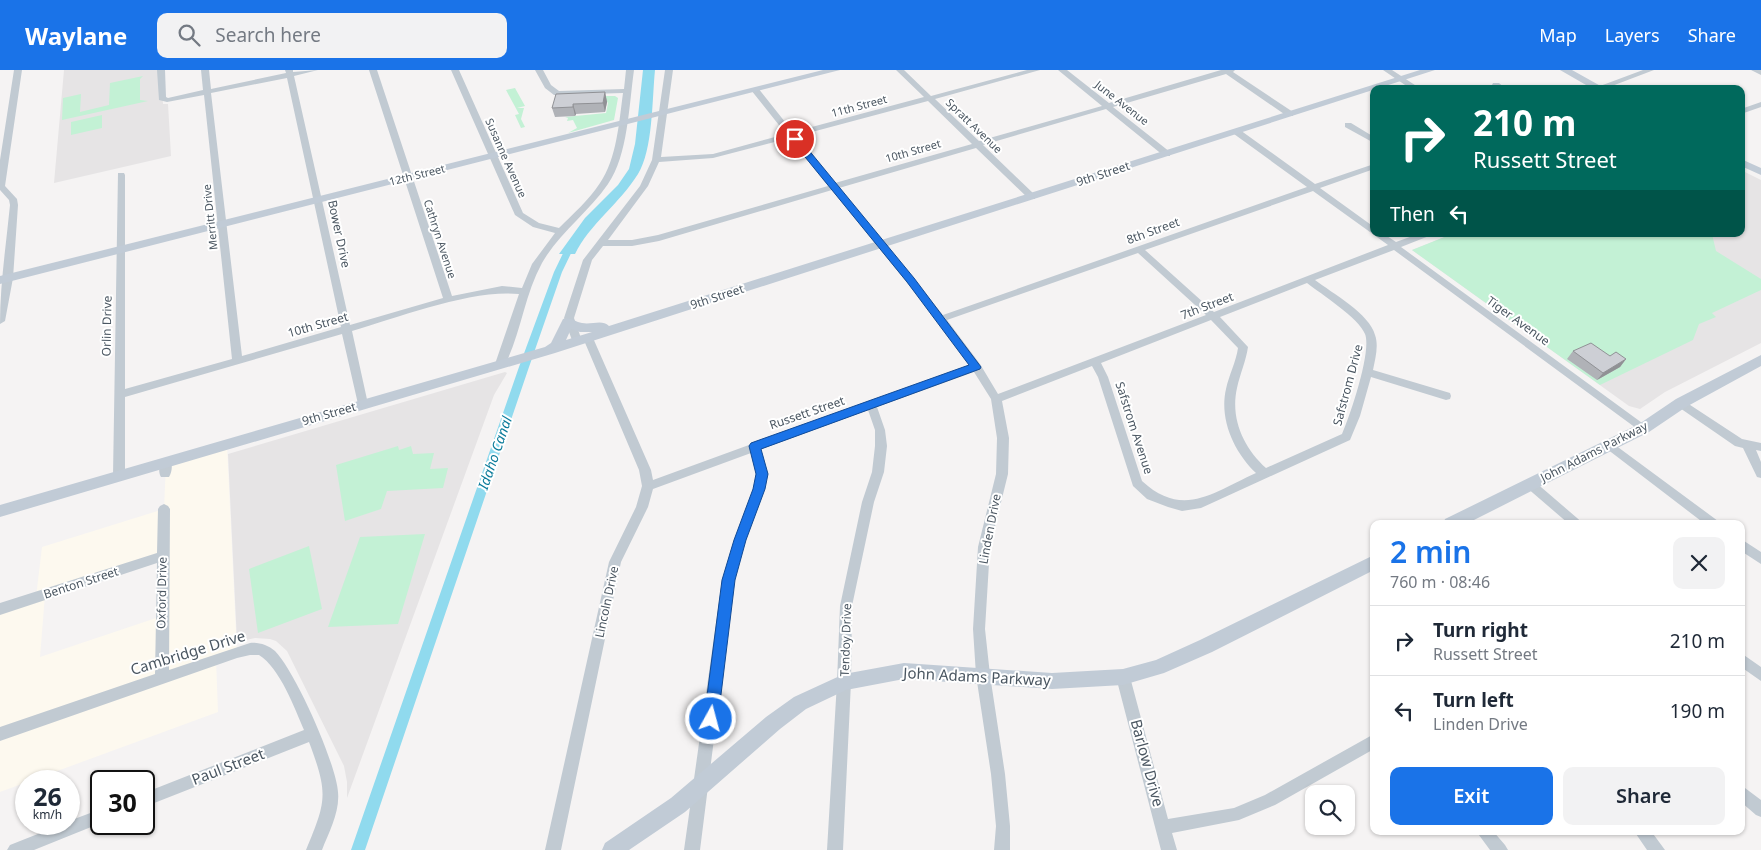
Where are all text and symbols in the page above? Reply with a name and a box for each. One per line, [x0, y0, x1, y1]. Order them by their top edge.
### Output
search box [157, 13, 507, 58]
text: Waylane [25, 19, 127, 52]
icon: search [175, 21, 203, 49]
text: Search here [215, 22, 321, 48]
text: Map [1539, 23, 1577, 47]
text: Layers [1605, 23, 1660, 47]
text: Share [1688, 23, 1736, 47]
street label: June Avenue [1092, 76, 1152, 128]
street label: 11th Street [829, 91, 888, 120]
street label: Spratt Avenue [943, 95, 1006, 156]
text: 210 m [1473, 99, 1576, 146]
icon: right [1390, 105, 1455, 170]
street label: Susanne Avenue [482, 116, 531, 200]
pin [774, 118, 816, 160]
icon: arrive [781, 125, 809, 153]
street label: 10th Street [883, 135, 942, 166]
text: Russett Street [1473, 144, 1617, 174]
street label: 9th Street [1074, 157, 1132, 190]
street label: 12th Street [387, 160, 446, 189]
street label: Merritt Drive [199, 183, 220, 251]
street label: Cathryn Avenue [421, 197, 460, 280]
street label: Bower Drive [324, 198, 355, 270]
icon: left [1445, 200, 1473, 228]
text: Then [1390, 201, 1435, 227]
street label: 8th Street [1124, 213, 1182, 248]
street label: 9th Street [688, 280, 746, 313]
street label: 7th Street [1178, 287, 1236, 323]
street label: Tiger Avenue [1483, 292, 1553, 349]
street label: Orlin Drive [97, 295, 116, 357]
street label: 10th Street [286, 308, 351, 341]
street label: Safstrom Drive [1328, 342, 1367, 427]
street label: Safstrom Avenue [1112, 380, 1157, 476]
street label: Russett Street [767, 392, 847, 433]
street label: 9th Street [300, 398, 358, 429]
water label: Idaho Canal [473, 413, 516, 493]
street label: John Adams Parkway [1536, 417, 1651, 486]
street label: Linden Drive [974, 492, 1005, 565]
text: 2 min [1390, 531, 1471, 572]
button: close [1673, 537, 1725, 589]
street label: Oxford Drive [152, 557, 171, 629]
street label: Benton Street [41, 562, 121, 603]
street label: Lincoln Drive [591, 564, 622, 639]
text: 760 m · 08:46 [1390, 571, 1490, 593]
street label: Tendoy Drive [836, 603, 855, 677]
text: Turn right [1433, 617, 1528, 643]
street label: Cambridge Drive [128, 625, 248, 679]
icon: right [1390, 627, 1418, 655]
text: 210 m [1670, 628, 1725, 654]
text: Russett Street [1433, 643, 1538, 665]
street label: John Adams Parkway [901, 662, 1052, 690]
text: Turn left [1433, 687, 1514, 713]
position arrow [684, 692, 736, 744]
icon: left [1390, 697, 1418, 725]
text: 190 m [1670, 698, 1725, 724]
text: Linden Drive [1433, 713, 1528, 735]
street label: Barlow Drive [1127, 717, 1169, 809]
street label: Paul Street [188, 743, 267, 789]
button: Exit [1390, 767, 1553, 825]
button: Share [1563, 767, 1725, 825]
speed limit sign: 30 [90, 770, 155, 835]
text: 26 [33, 779, 62, 813]
map controls [1305, 785, 1355, 835]
button: search [1305, 785, 1355, 835]
text: km/h [33, 806, 62, 823]

